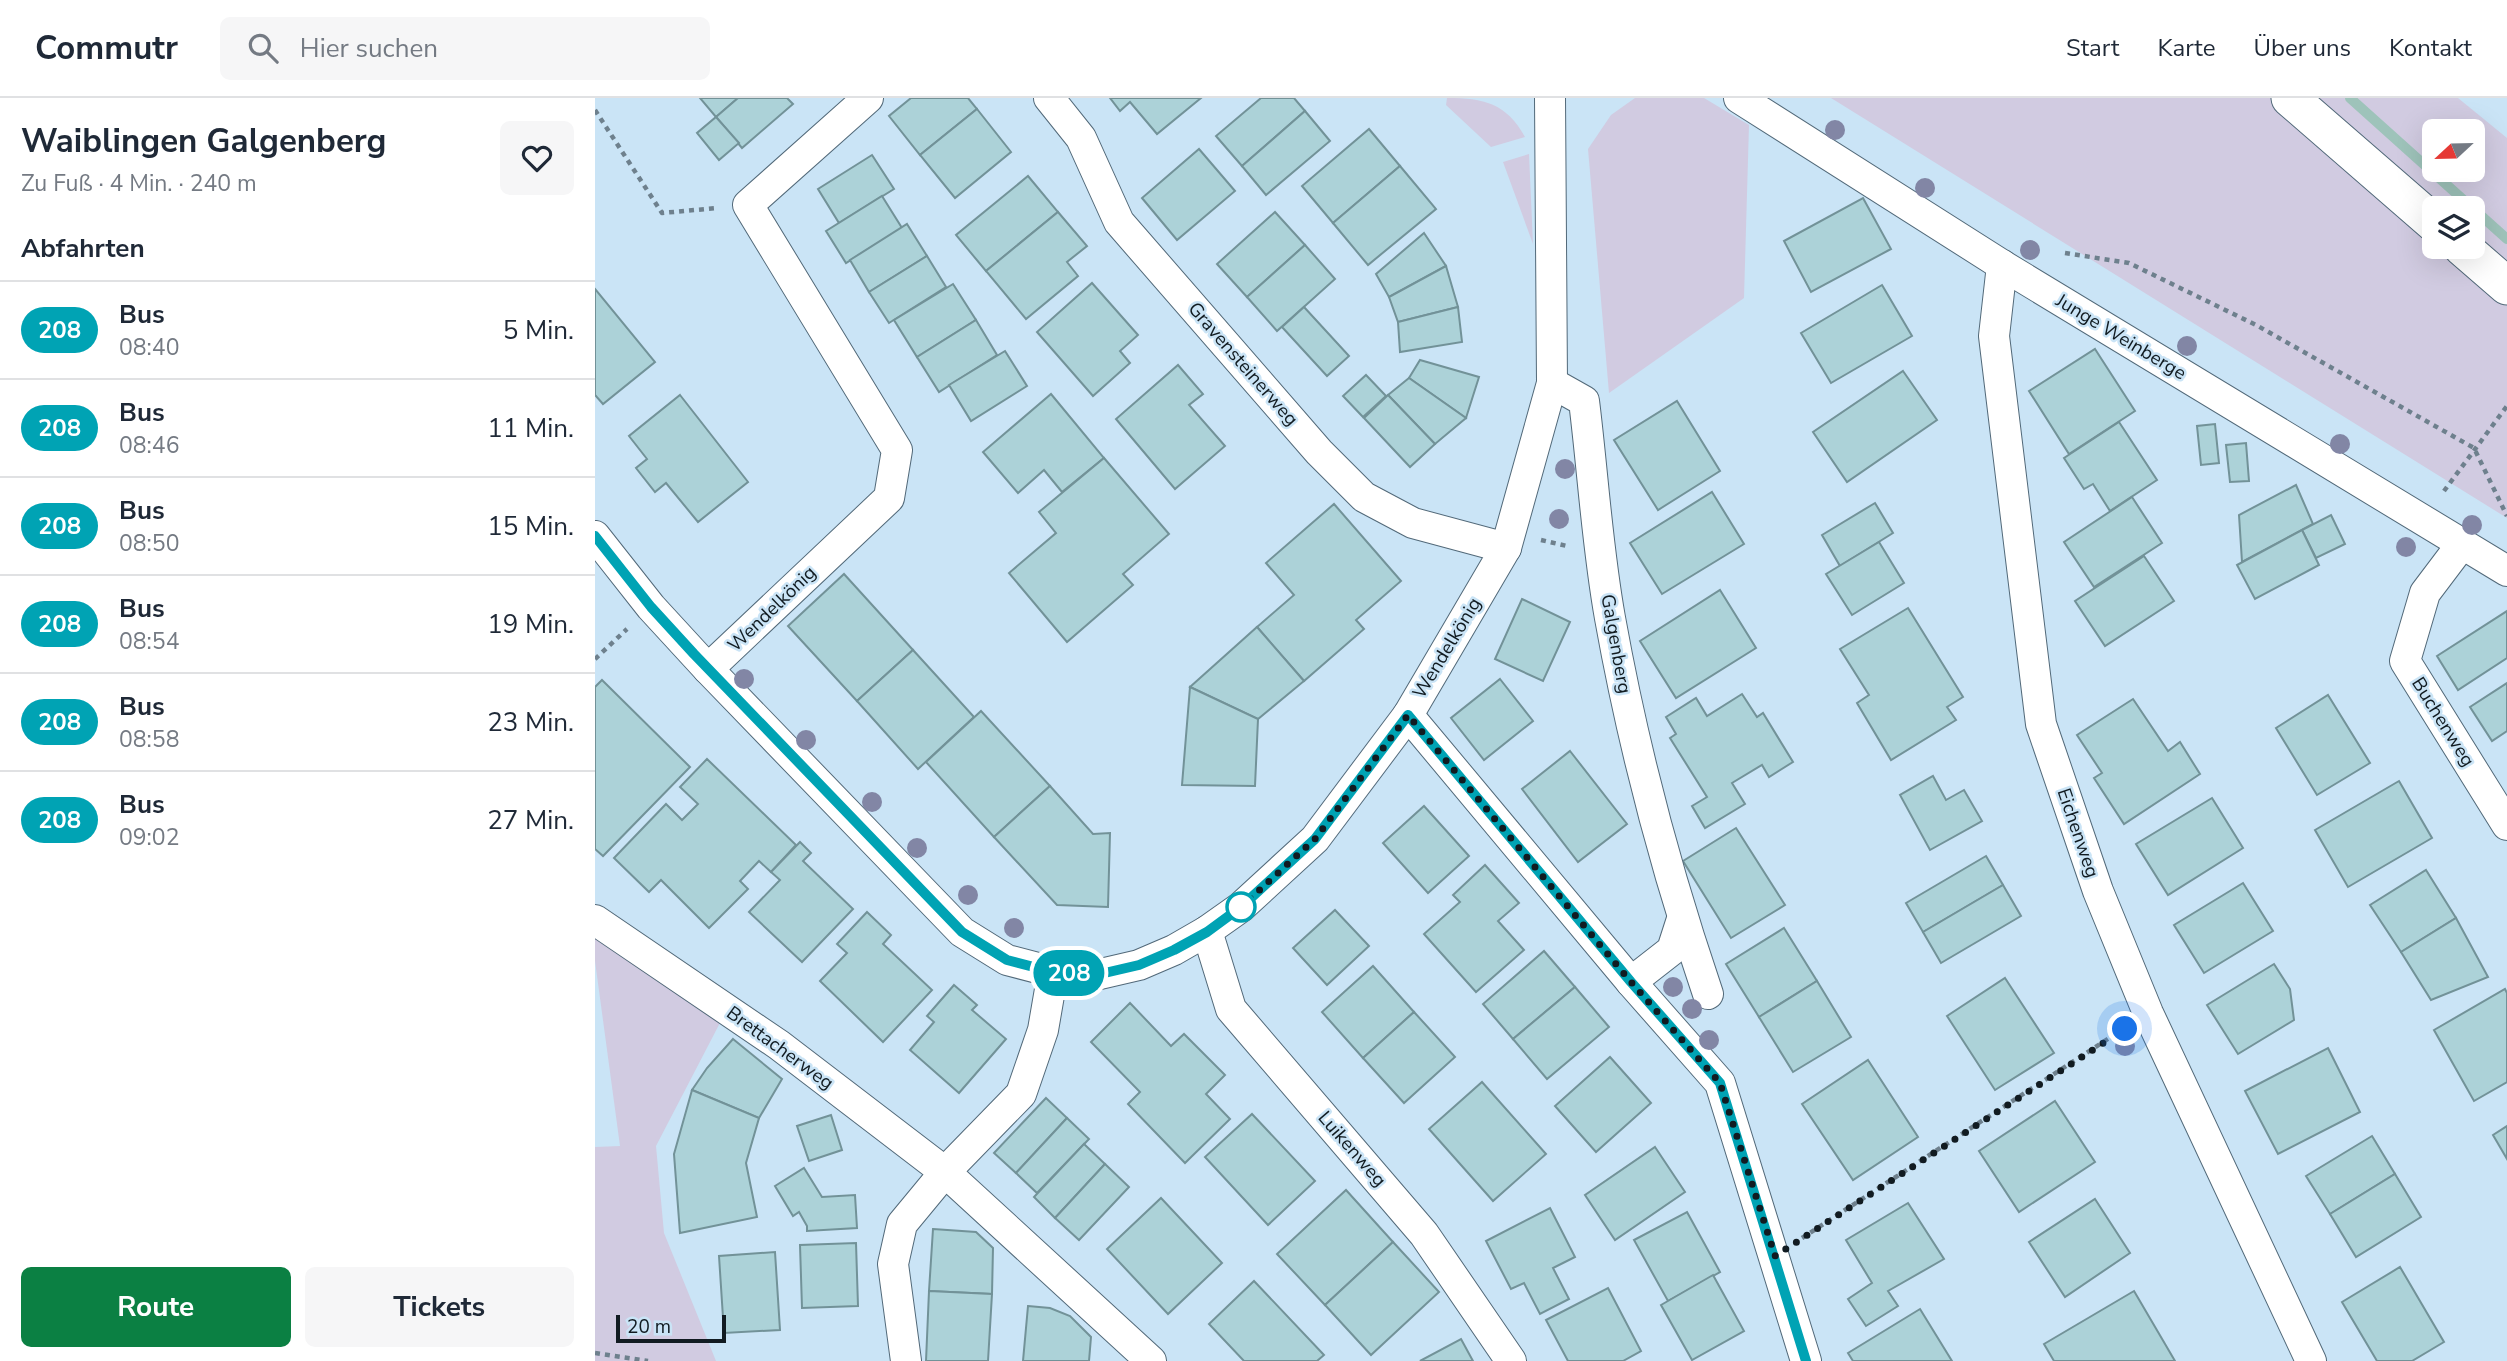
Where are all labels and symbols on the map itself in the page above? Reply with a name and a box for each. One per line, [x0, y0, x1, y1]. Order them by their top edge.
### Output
north arrow [2422, 119, 2485, 182]
street label: Junge Weinberge [2050, 287, 2191, 386]
street label: Gravensteinerweg [1182, 296, 1304, 432]
street label: Wendelkönig [722, 560, 822, 658]
street label: Galgenberg [1594, 592, 1638, 696]
street label: Wendelkönig [1407, 593, 1487, 703]
street label: Buchenweg [2405, 672, 2481, 772]
street label: Eichenweg [2051, 785, 2105, 881]
unlabelled marker [1226, 892, 1256, 922]
line badge: 208 [1029, 950, 1109, 996]
street label: Brettacherweg [721, 1000, 839, 1096]
your location [2107, 1011, 2142, 1046]
street label: Luikenweg [1312, 1106, 1392, 1192]
scale bar [616, 1312, 726, 1344]

